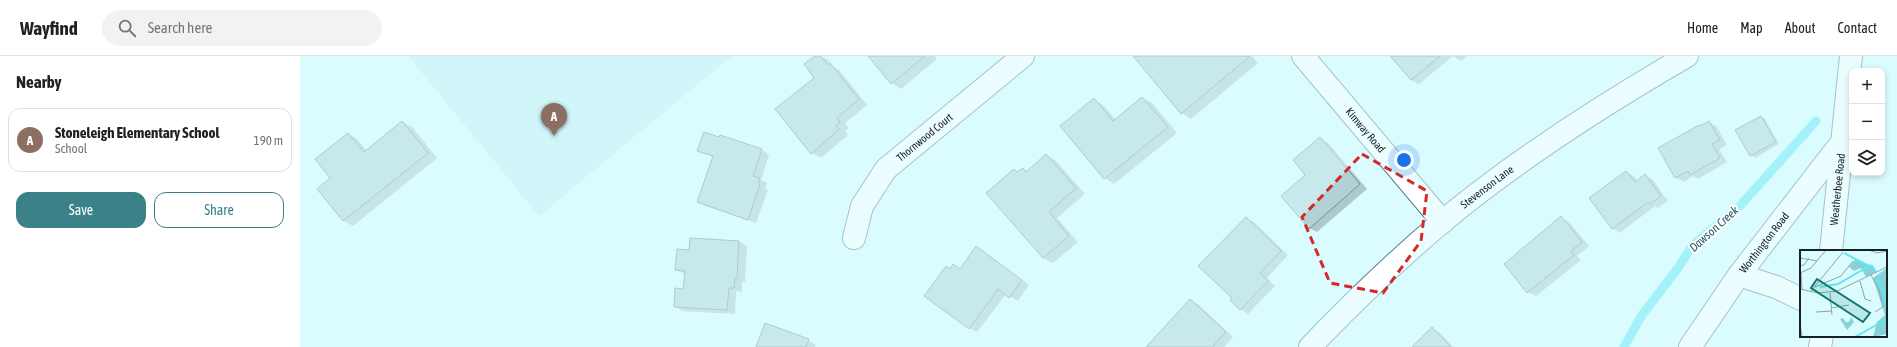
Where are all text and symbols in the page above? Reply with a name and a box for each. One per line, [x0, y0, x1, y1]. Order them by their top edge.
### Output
search box [102, 10, 382, 46]
text: Wayfind [20, 17, 78, 39]
icon: search [116, 17, 138, 39]
text: Search here [148, 19, 212, 36]
text: Home [1687, 20, 1718, 36]
text: Map [1740, 20, 1763, 36]
text: About [1785, 20, 1816, 36]
text: Contact [1838, 20, 1877, 36]
map controls [1849, 68, 1885, 176]
button: + [1849, 68, 1885, 104]
text: Nearby [16, 72, 62, 92]
pin: A [541, 103, 567, 136]
button: − [1849, 104, 1885, 140]
street label: Kimway Road [1343, 105, 1388, 155]
street label: Thornwood Court [894, 111, 955, 164]
text: Stoneleigh Elementary School [55, 124, 220, 141]
text: A [27, 133, 33, 148]
text: 190 m [254, 133, 283, 148]
button: layers [1849, 140, 1885, 176]
text: School [55, 141, 87, 156]
your location [1394, 150, 1414, 170]
street label: Weatherbee Road [1828, 153, 1847, 226]
street label: Stevenson Lane [1458, 163, 1516, 211]
button: Save [16, 192, 146, 228]
button: Share [154, 192, 284, 228]
water label: Dawson Creek [1687, 203, 1742, 255]
street label: Worthington Road [1737, 210, 1791, 275]
inset map [1800, 250, 1887, 337]

